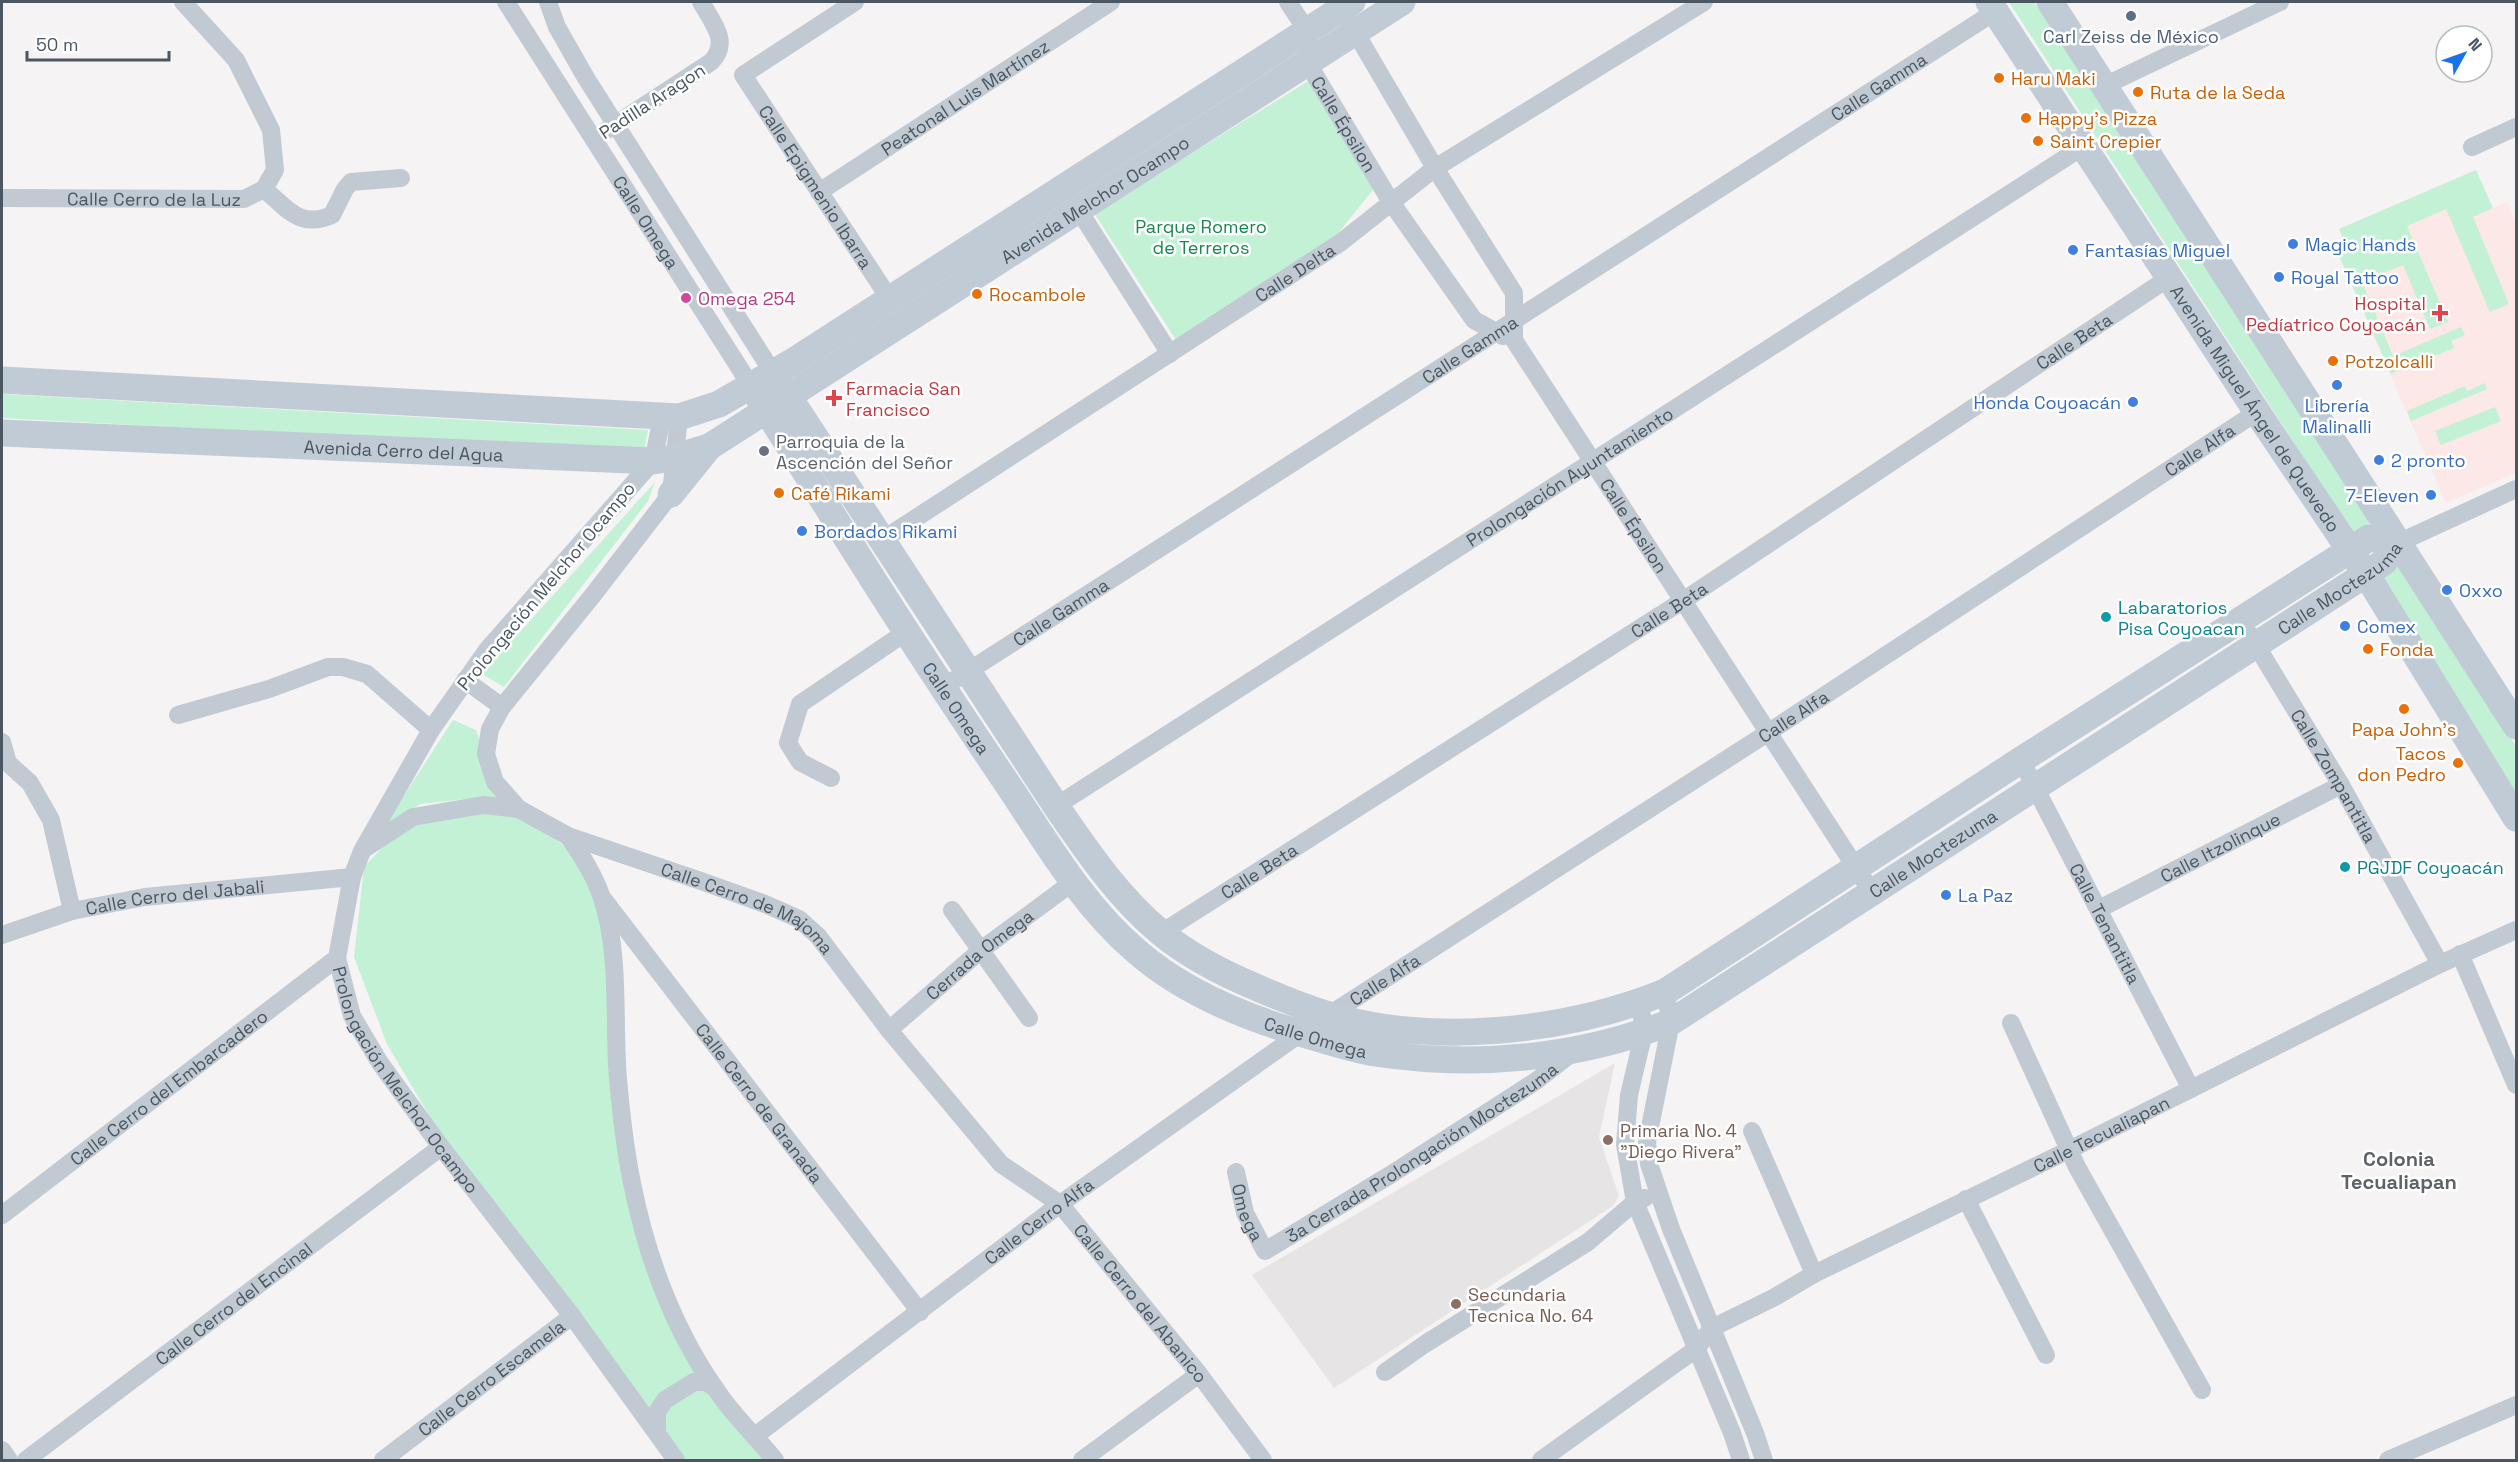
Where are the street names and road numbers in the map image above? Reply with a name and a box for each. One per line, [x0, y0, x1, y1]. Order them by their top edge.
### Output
street label: Peatonal Luis Martínez [876, 34, 1053, 160]
street label: Calle Gamma [1826, 47, 1931, 126]
street label: Padilla Aragon [595, 58, 709, 144]
street label: Calle Épsilon [1306, 72, 1382, 176]
street label: Calle Epigmenio Ibarra [754, 100, 878, 273]
street label: Avenida Melchor Ocampo [996, 130, 1193, 268]
street label: Calle Omega [608, 171, 685, 273]
street label: Calle Cerro de la Luz [67, 187, 241, 210]
street label: Calle Delta [1250, 238, 1340, 307]
street label: Avenida Miguel Ángel de Quevedo [2165, 280, 2346, 536]
street label: Calle Beta [2031, 307, 2116, 375]
street label: Calle Gamma [1417, 310, 1522, 388]
street label: Prolongación Ayuntamiento [1461, 401, 1677, 551]
street label: Calle Alfa [2160, 418, 2239, 481]
street label: Avenida Cerro del Agua [303, 434, 504, 466]
street label: Calle Épsilon [1595, 474, 1673, 577]
street label: Prolongación Melchor Ocampo [452, 477, 640, 695]
street label: Calle Moctezuma [2273, 537, 2407, 640]
street label: Calle Gamma [1008, 572, 1113, 651]
street label: Calle Beta [1626, 576, 1712, 643]
street label: Calle Omega [918, 657, 996, 759]
street label: Calle Alfa [1754, 685, 1833, 748]
street label: Calle Zompantitla [2286, 705, 2382, 847]
street label: Calle Moctezuma [1865, 803, 2001, 903]
street label: Calle Itzolinque [2156, 807, 2284, 887]
street label: Calle Beta [1216, 838, 1302, 904]
street label: Calle Cerro de Majoma [658, 857, 839, 959]
street label: Calle Tenantitla [2065, 859, 2146, 988]
street label: Calle Cerro del Jabali [84, 874, 265, 920]
street label: Cerrada Omega [921, 904, 1038, 1005]
street label: Calle Alfa [1345, 948, 1424, 1011]
street label: Prolongación Melchor Ocampo [328, 964, 484, 1198]
street label: Calle Cerro del Embarcadero [65, 1004, 272, 1170]
street label: Calle Omega [1261, 1011, 1369, 1063]
street label: Calle Cerro de Granada [691, 1018, 829, 1188]
street label: 3a Cerrada Prolongación Moctezuma [1281, 1057, 1562, 1247]
street label: Calle Tecualiapan [2029, 1090, 2173, 1177]
street label: Calle Cerro Alfa [979, 1172, 1098, 1269]
street label: Omega [1227, 1181, 1269, 1245]
street label: Calle Cerro del Abanico [1069, 1219, 1213, 1387]
street label: Calle Cerro del Encinal [150, 1237, 317, 1370]
street label: Calle Cerro Escamela [413, 1314, 569, 1441]

